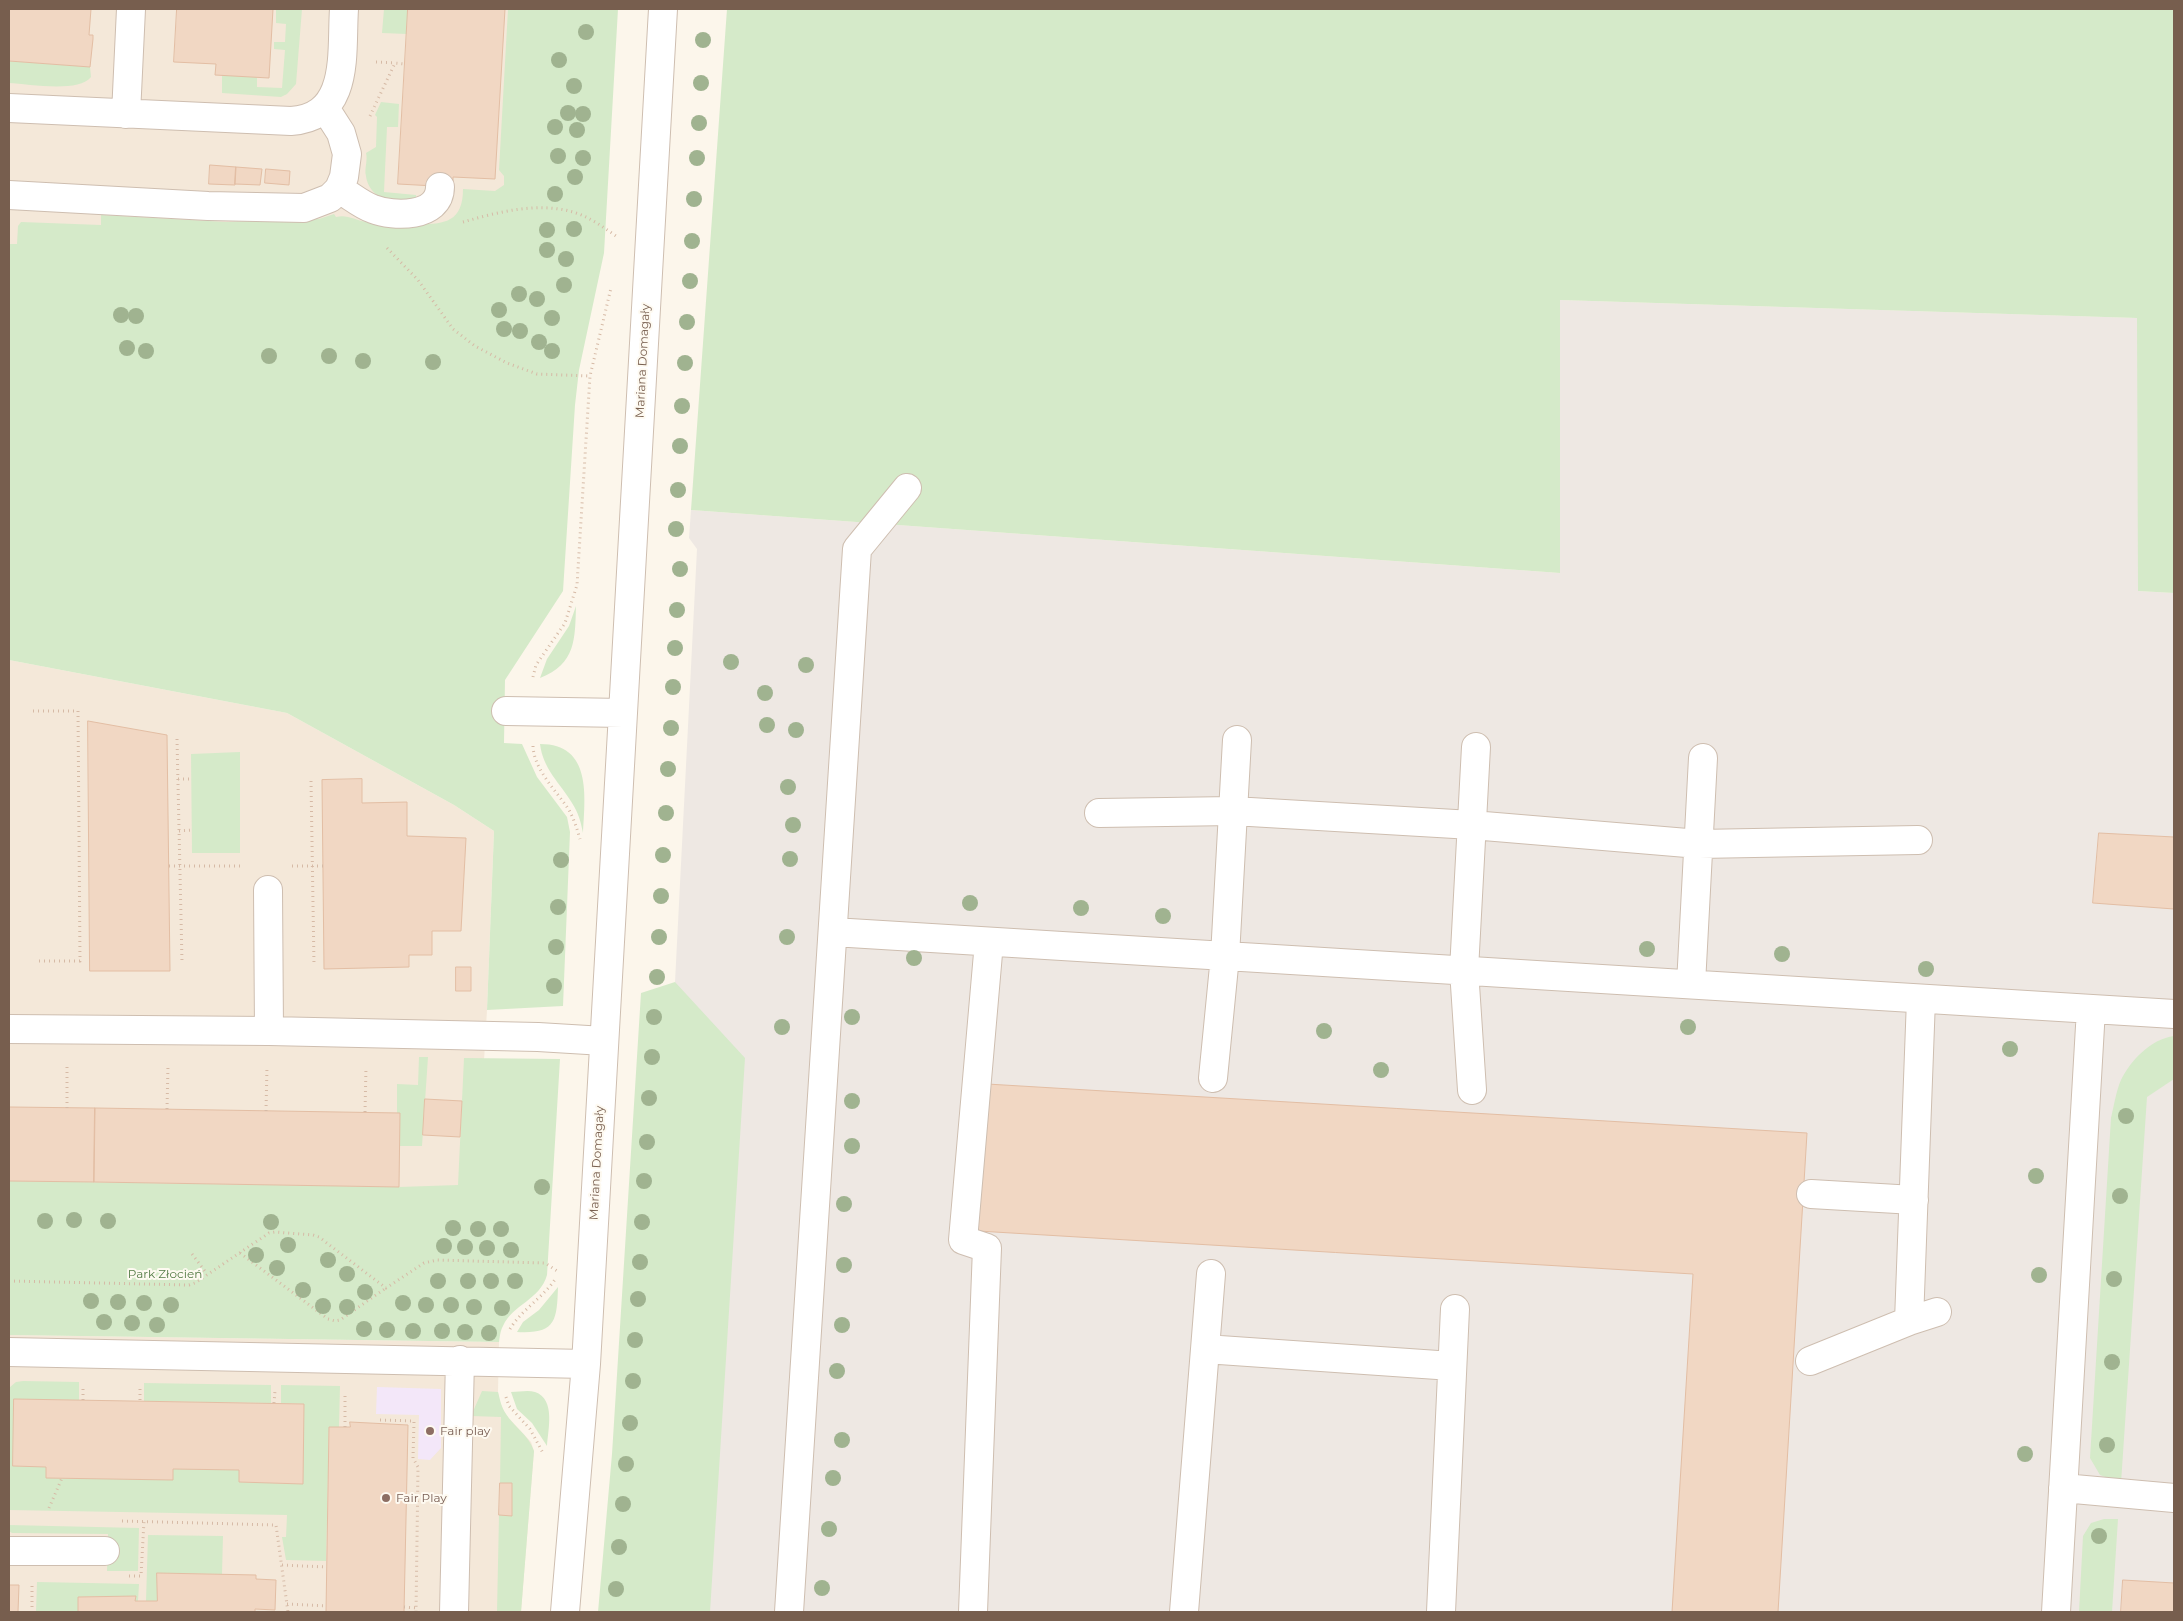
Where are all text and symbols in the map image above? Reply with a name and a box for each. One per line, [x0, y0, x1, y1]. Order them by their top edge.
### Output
street label: Mariana Domagały [633, 304, 653, 418]
street label: Mariana Domagały [587, 1106, 607, 1220]
park label: Park Złocień [128, 1267, 202, 1281]
place label: Fair play [440, 1424, 490, 1438]
marker: Fair play [424, 1425, 436, 1437]
place label: Fair Play [396, 1491, 447, 1505]
marker: Fair Play [380, 1492, 392, 1504]

